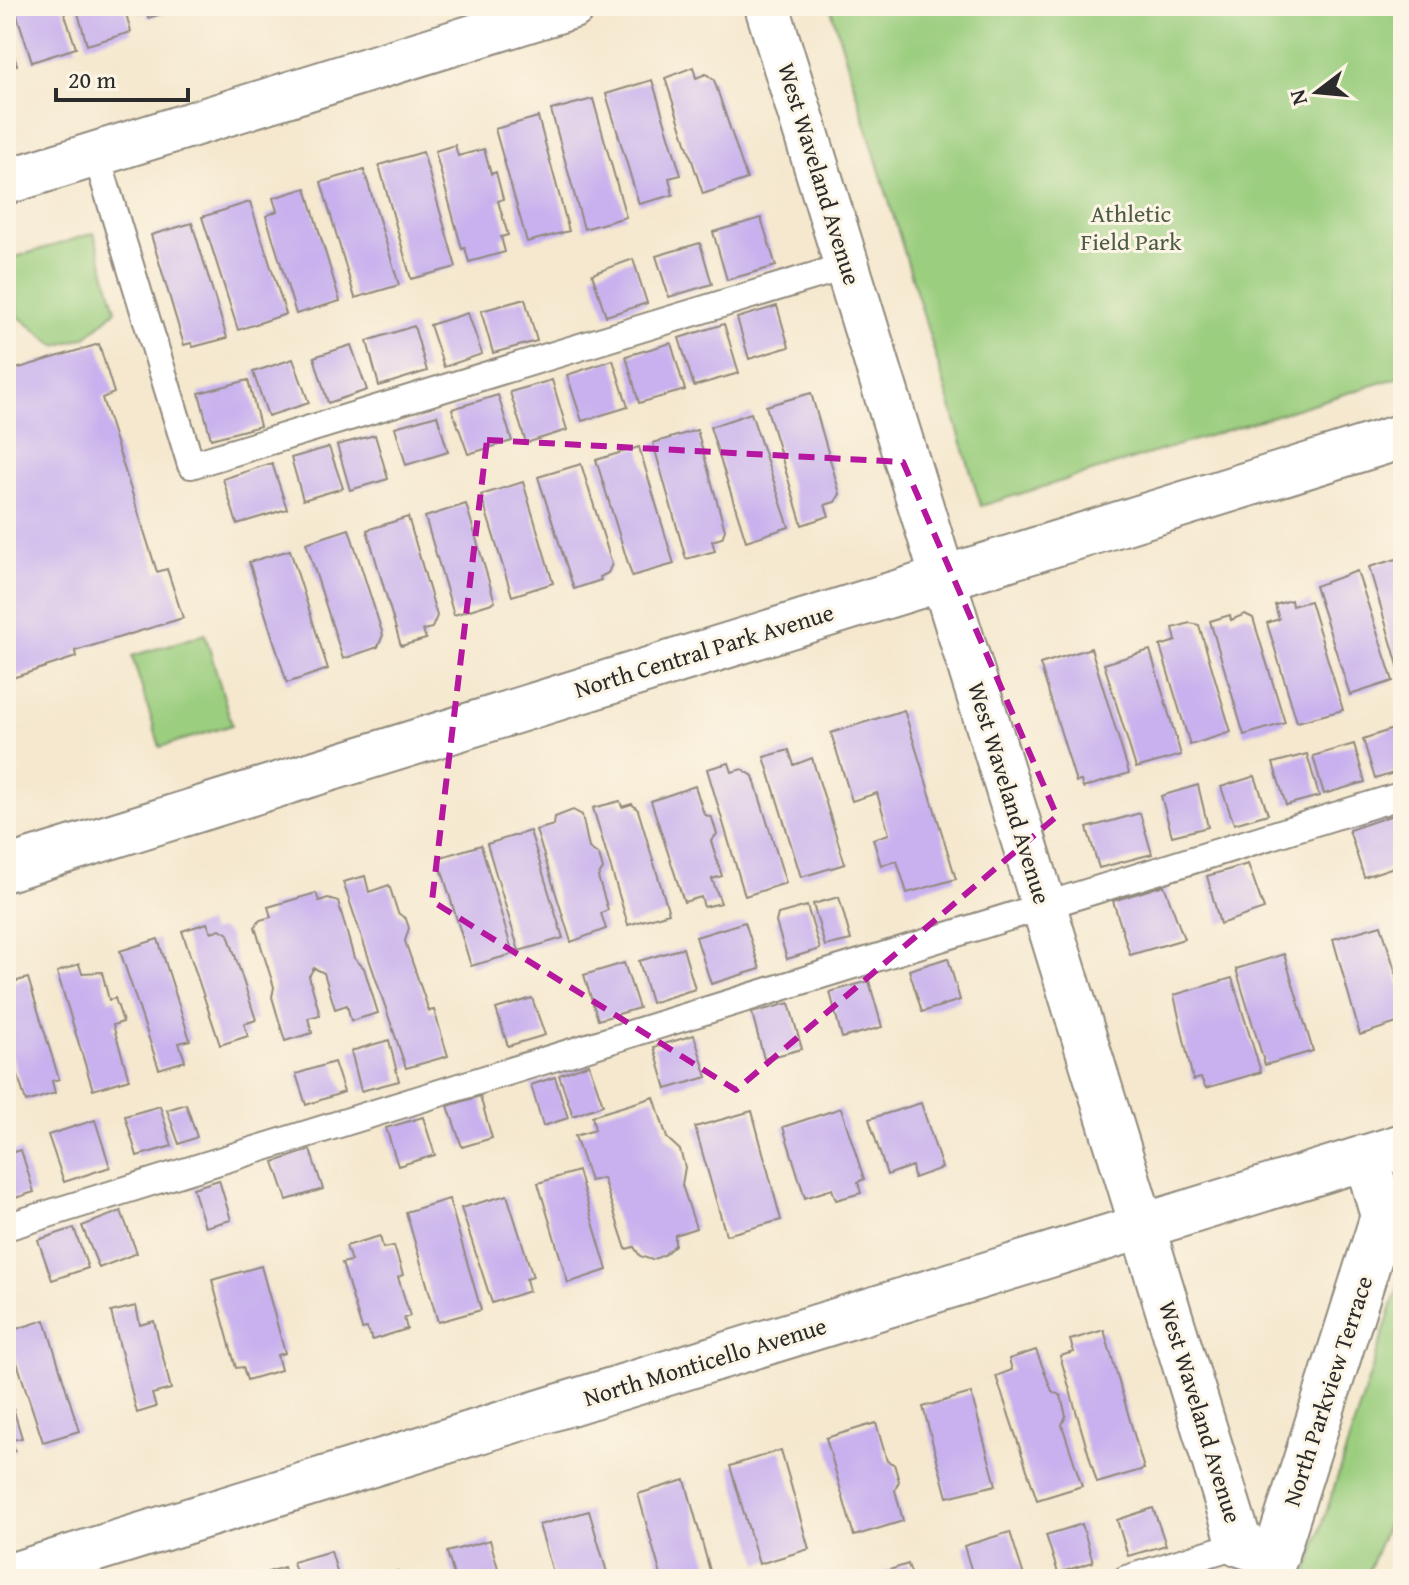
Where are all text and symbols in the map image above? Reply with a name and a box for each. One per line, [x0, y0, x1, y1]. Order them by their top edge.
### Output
scale bar [56, 52, 188, 102]
north arrow [1277, 52, 1357, 132]
street label: West Waveland Avenue [769, 59, 870, 289]
text: 20 m [68, 62, 116, 97]
text: N [1280, 86, 1315, 109]
park label: Athletic Field Park [1081, 196, 1182, 259]
street label: North Central Park Avenue [570, 594, 838, 707]
street label: West Waveland Avenue [959, 678, 1060, 908]
street label: North Parkview Terrace [1274, 1271, 1381, 1510]
street label: West Waveland Avenue [1150, 1297, 1251, 1527]
street label: North Monticello Avenue [579, 1308, 831, 1415]

